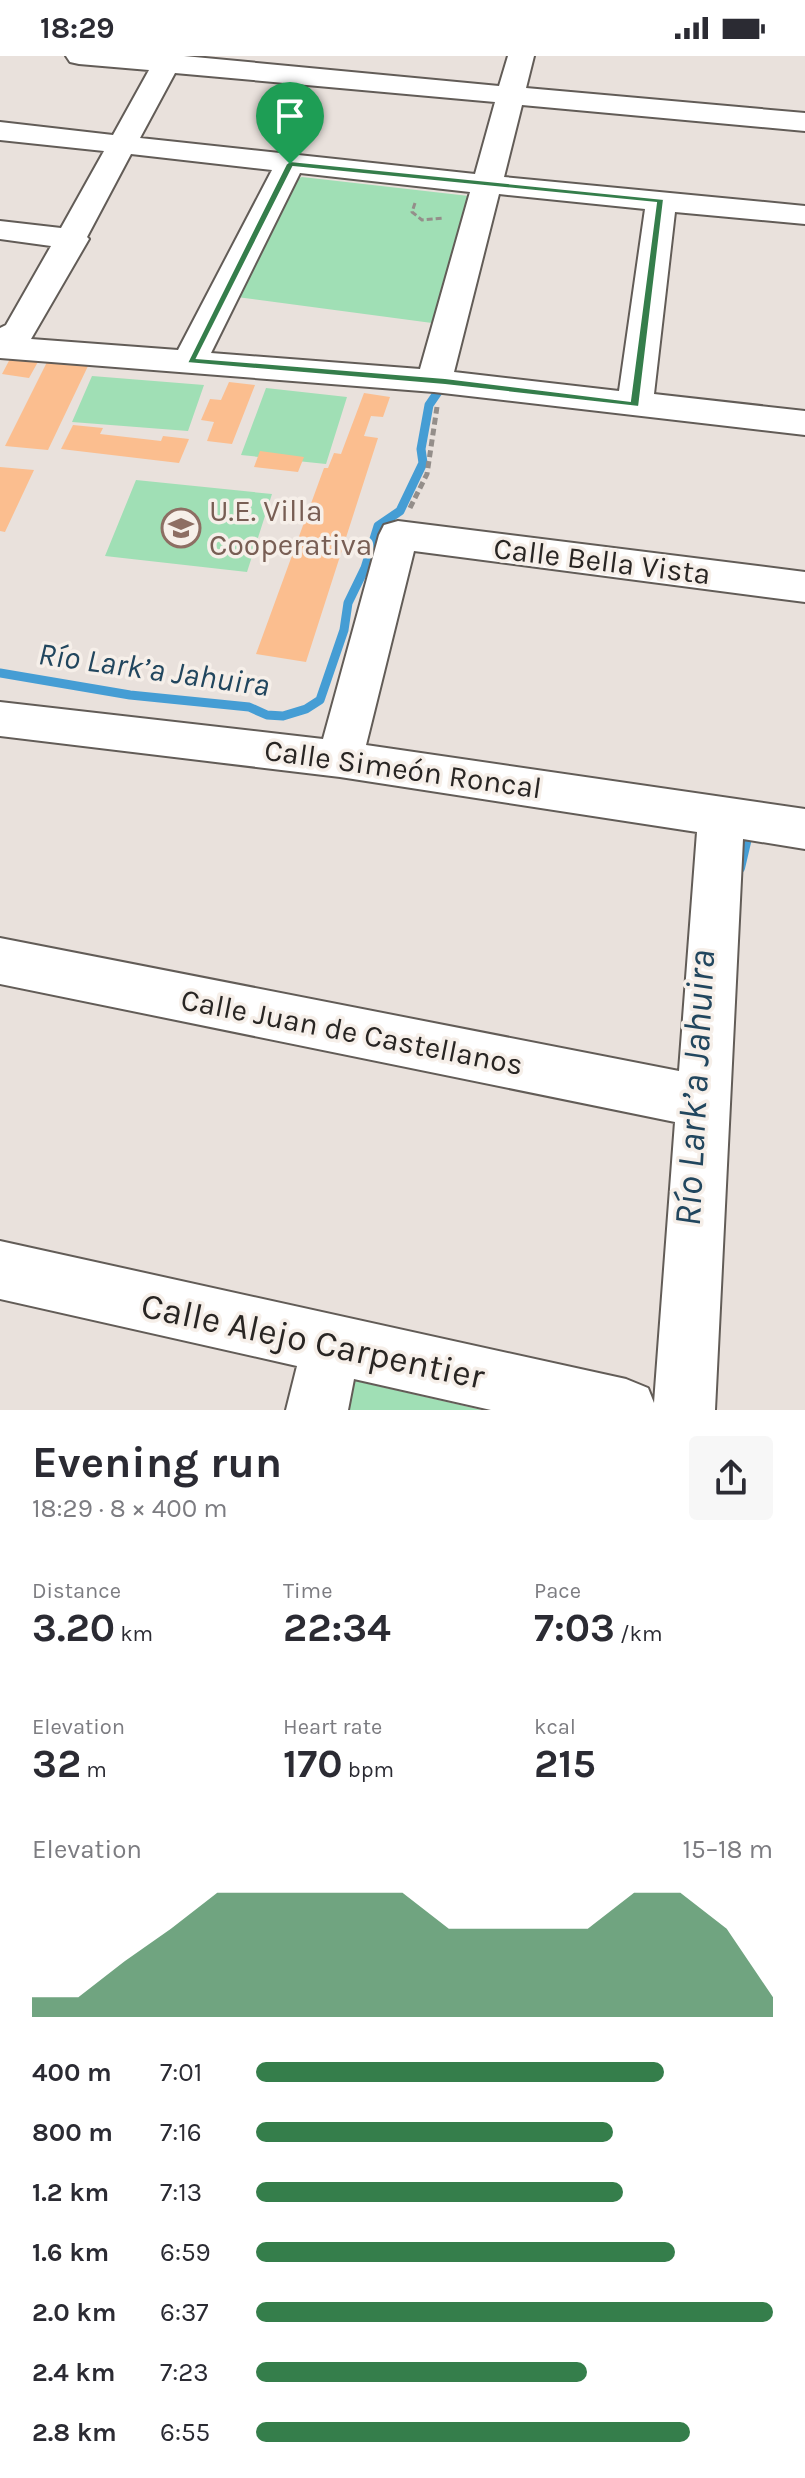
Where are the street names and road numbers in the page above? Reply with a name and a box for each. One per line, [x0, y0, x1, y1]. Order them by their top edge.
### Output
street label: Calle Bella Vista [492, 530, 712, 592]
street label: Calle Simeón Roncal [262, 732, 544, 806]
street label: Calle Juan de Castellanos [178, 981, 526, 1083]
street label: Calle Alejo Carpentier [137, 1284, 489, 1398]

